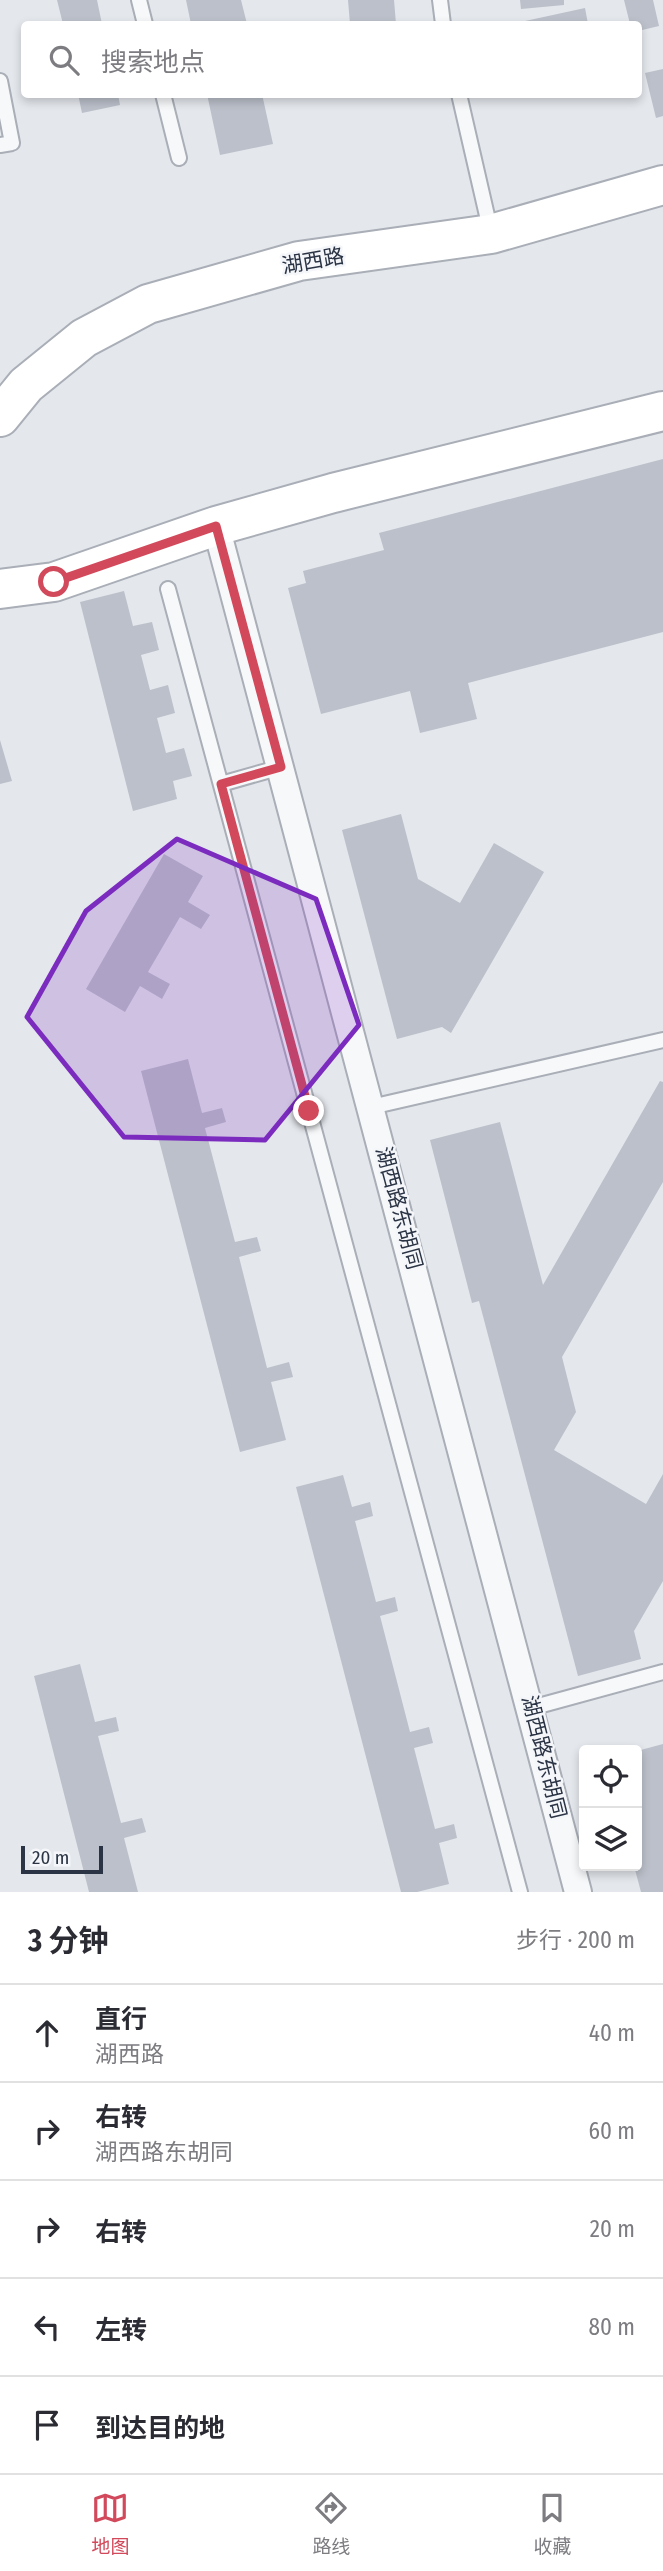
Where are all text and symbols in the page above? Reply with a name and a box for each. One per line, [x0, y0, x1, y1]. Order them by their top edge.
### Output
search box [21, 21, 642, 98]
icon: search [45, 41, 83, 79]
text: 搜索地点 [101, 47, 205, 78]
street label: 湖西路 [280, 243, 346, 279]
route start [38, 566, 69, 597]
route end [293, 1095, 324, 1126]
street label: 湖西路东胡同 [370, 1144, 428, 1272]
street label: 湖西路东胡同 [516, 1693, 572, 1821]
map controls [579, 1745, 642, 1871]
button: locate [579, 1745, 642, 1808]
button: layers [579, 1808, 642, 1871]
scale bar [21, 1843, 103, 1875]
text: 20 m [32, 1846, 69, 1869]
text: 3 分钟 [28, 1923, 108, 1959]
text: 步行 · 200 m [516, 1926, 635, 1954]
text: 直行 [95, 2004, 147, 2035]
icon: ahead [28, 2014, 66, 2052]
text: 40 m [589, 2019, 635, 2047]
text: 湖西路 [95, 2040, 164, 2068]
text: 右转 [95, 2102, 147, 2133]
icon: right [28, 2112, 66, 2150]
text: 60 m [589, 2117, 635, 2145]
text: 湖西路东胡同 [95, 2138, 233, 2166]
icon: right [28, 2210, 66, 2248]
text: 20 m [590, 2215, 635, 2243]
text: 右转 [95, 2217, 147, 2248]
icon: left [28, 2308, 66, 2346]
text: 80 m [588, 2313, 635, 2341]
text: 左转 [95, 2315, 147, 2346]
icon: arrive [28, 2406, 66, 2444]
text: 到达目的地 [95, 2413, 225, 2444]
tab: 地图 [91, 2489, 130, 2558]
tab: 路线 [312, 2489, 351, 2558]
tab: 收藏 [533, 2489, 572, 2558]

